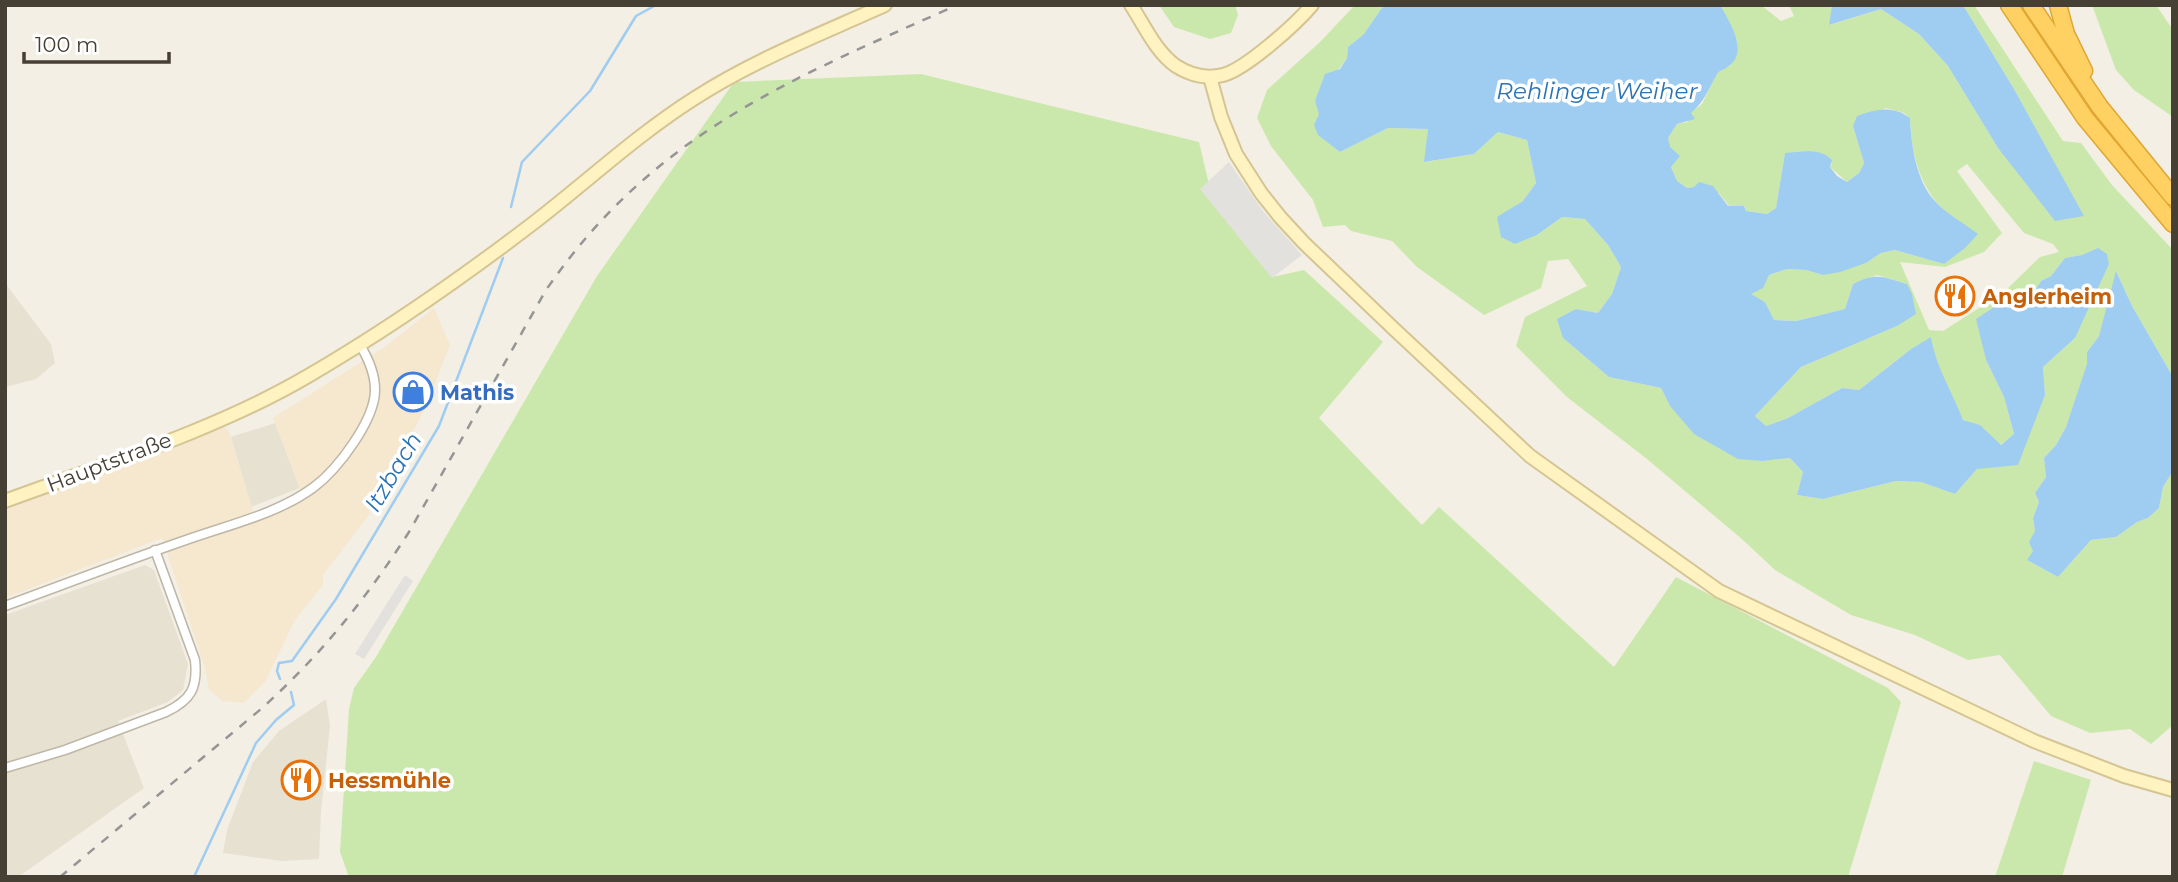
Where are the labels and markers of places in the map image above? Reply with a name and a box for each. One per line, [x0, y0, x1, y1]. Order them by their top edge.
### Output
restaurant icon: Anglerheim [1934, 275, 1976, 317]
place label: Anglerheim [1981, 284, 2112, 309]
shop icon: Mathis [392, 371, 434, 413]
place label: Mathis [440, 380, 514, 405]
restaurant icon: Hessmühle [280, 759, 322, 801]
place label: Hessmühle [328, 768, 451, 793]

